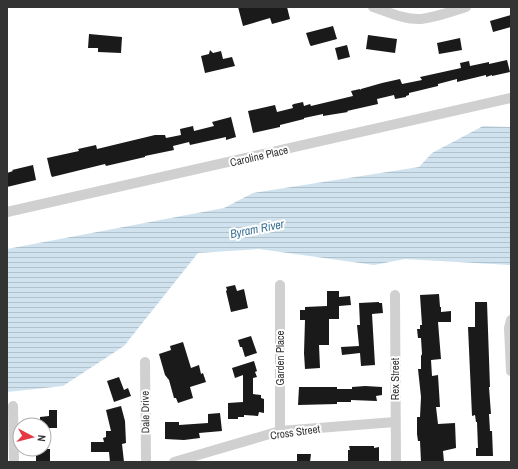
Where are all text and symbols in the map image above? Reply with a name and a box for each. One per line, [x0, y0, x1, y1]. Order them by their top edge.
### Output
street label: Caroline Place [229, 143, 289, 169]
water label: Byram River [229, 216, 286, 242]
street label: Garden Place [273, 330, 287, 386]
street label: Rex Street [388, 357, 402, 400]
street label: Dale Drive [138, 391, 152, 433]
north arrow [12, 417, 52, 457]
street label: Cross Street [269, 422, 321, 442]
text: N [35, 434, 49, 442]

